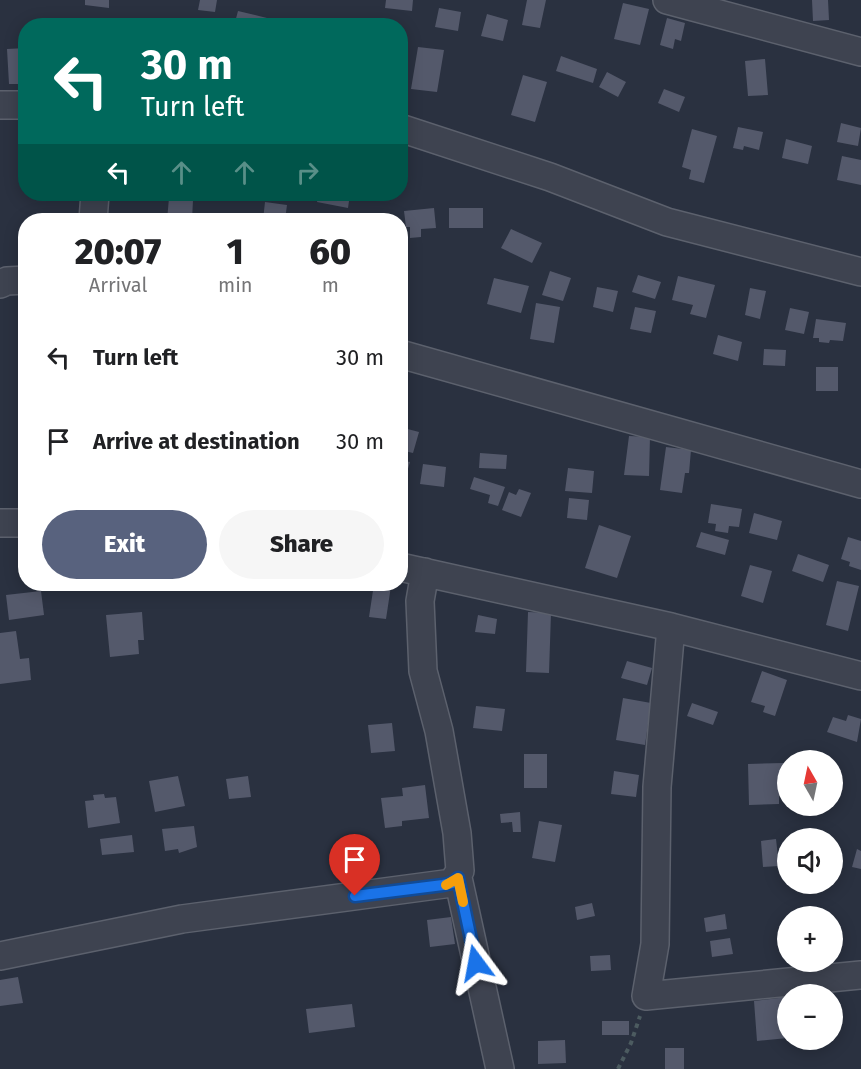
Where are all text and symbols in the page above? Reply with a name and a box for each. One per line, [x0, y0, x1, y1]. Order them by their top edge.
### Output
text: 30 m [141, 40, 233, 90]
icon: left [42, 42, 120, 120]
text: Turn left [141, 91, 244, 123]
icon: left [102, 156, 135, 189]
icon: ahead [165, 156, 198, 189]
icon: ahead [228, 156, 261, 189]
icon: right [291, 156, 324, 189]
text: 20:07 [75, 230, 161, 274]
text: 1 [227, 230, 244, 274]
text: 60 [309, 230, 351, 274]
text: Arrival [89, 273, 147, 297]
text: min [218, 273, 253, 297]
text: m [322, 273, 339, 297]
icon: left [42, 341, 75, 374]
text: Turn left [93, 344, 178, 371]
text: 30 m [336, 344, 384, 371]
icon: arrive [42, 425, 75, 458]
text: Arrive at destination [93, 428, 300, 455]
text: 30 m [336, 428, 384, 455]
button: Exit [42, 510, 207, 579]
button: Share [219, 510, 384, 579]
north arrow [777, 750, 843, 816]
map controls [777, 750, 843, 1050]
button: sound [777, 828, 843, 894]
pin [329, 834, 380, 896]
icon: arrive [338, 843, 371, 876]
button: + [777, 906, 843, 972]
position arrow [444, 931, 508, 995]
button: − [777, 984, 843, 1050]

